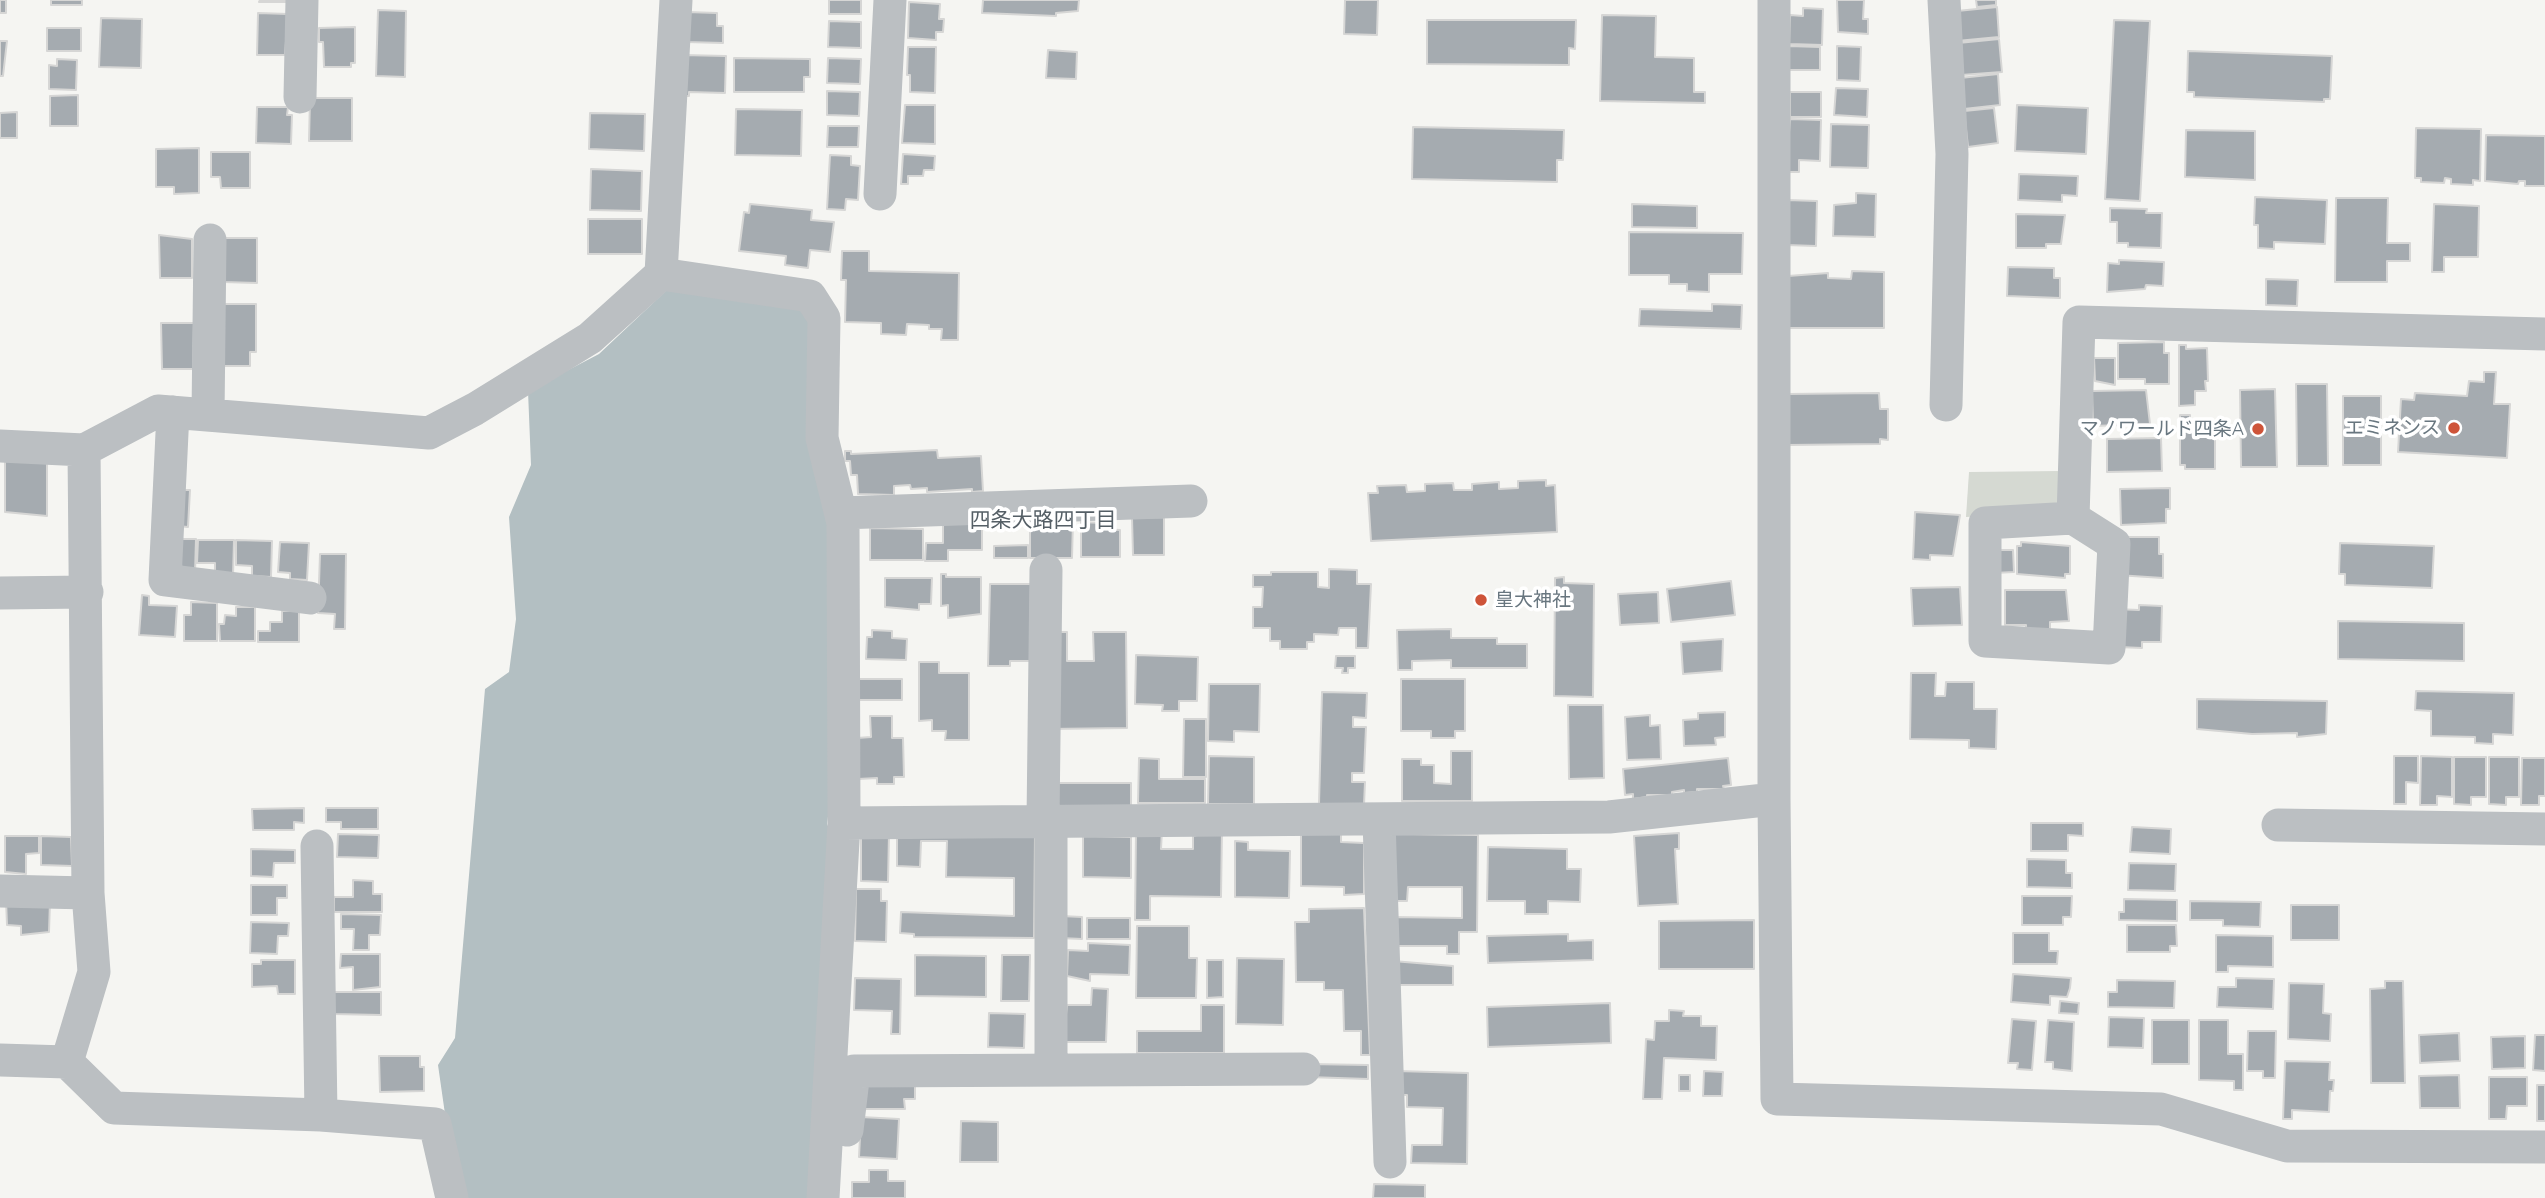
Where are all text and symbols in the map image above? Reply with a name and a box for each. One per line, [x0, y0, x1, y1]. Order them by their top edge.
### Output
place label: エミネンス [2345, 417, 2440, 439]
place label: マノワールド四条A [2080, 418, 2244, 440]
marker: エミネンス [2446, 420, 2462, 436]
marker: マノワールド四条A [2250, 421, 2266, 437]
district label: 四条大路四丁目 [970, 508, 1116, 534]
place label: 皇大神社 [1495, 589, 1571, 611]
marker: 皇大神社 [1473, 592, 1489, 608]

